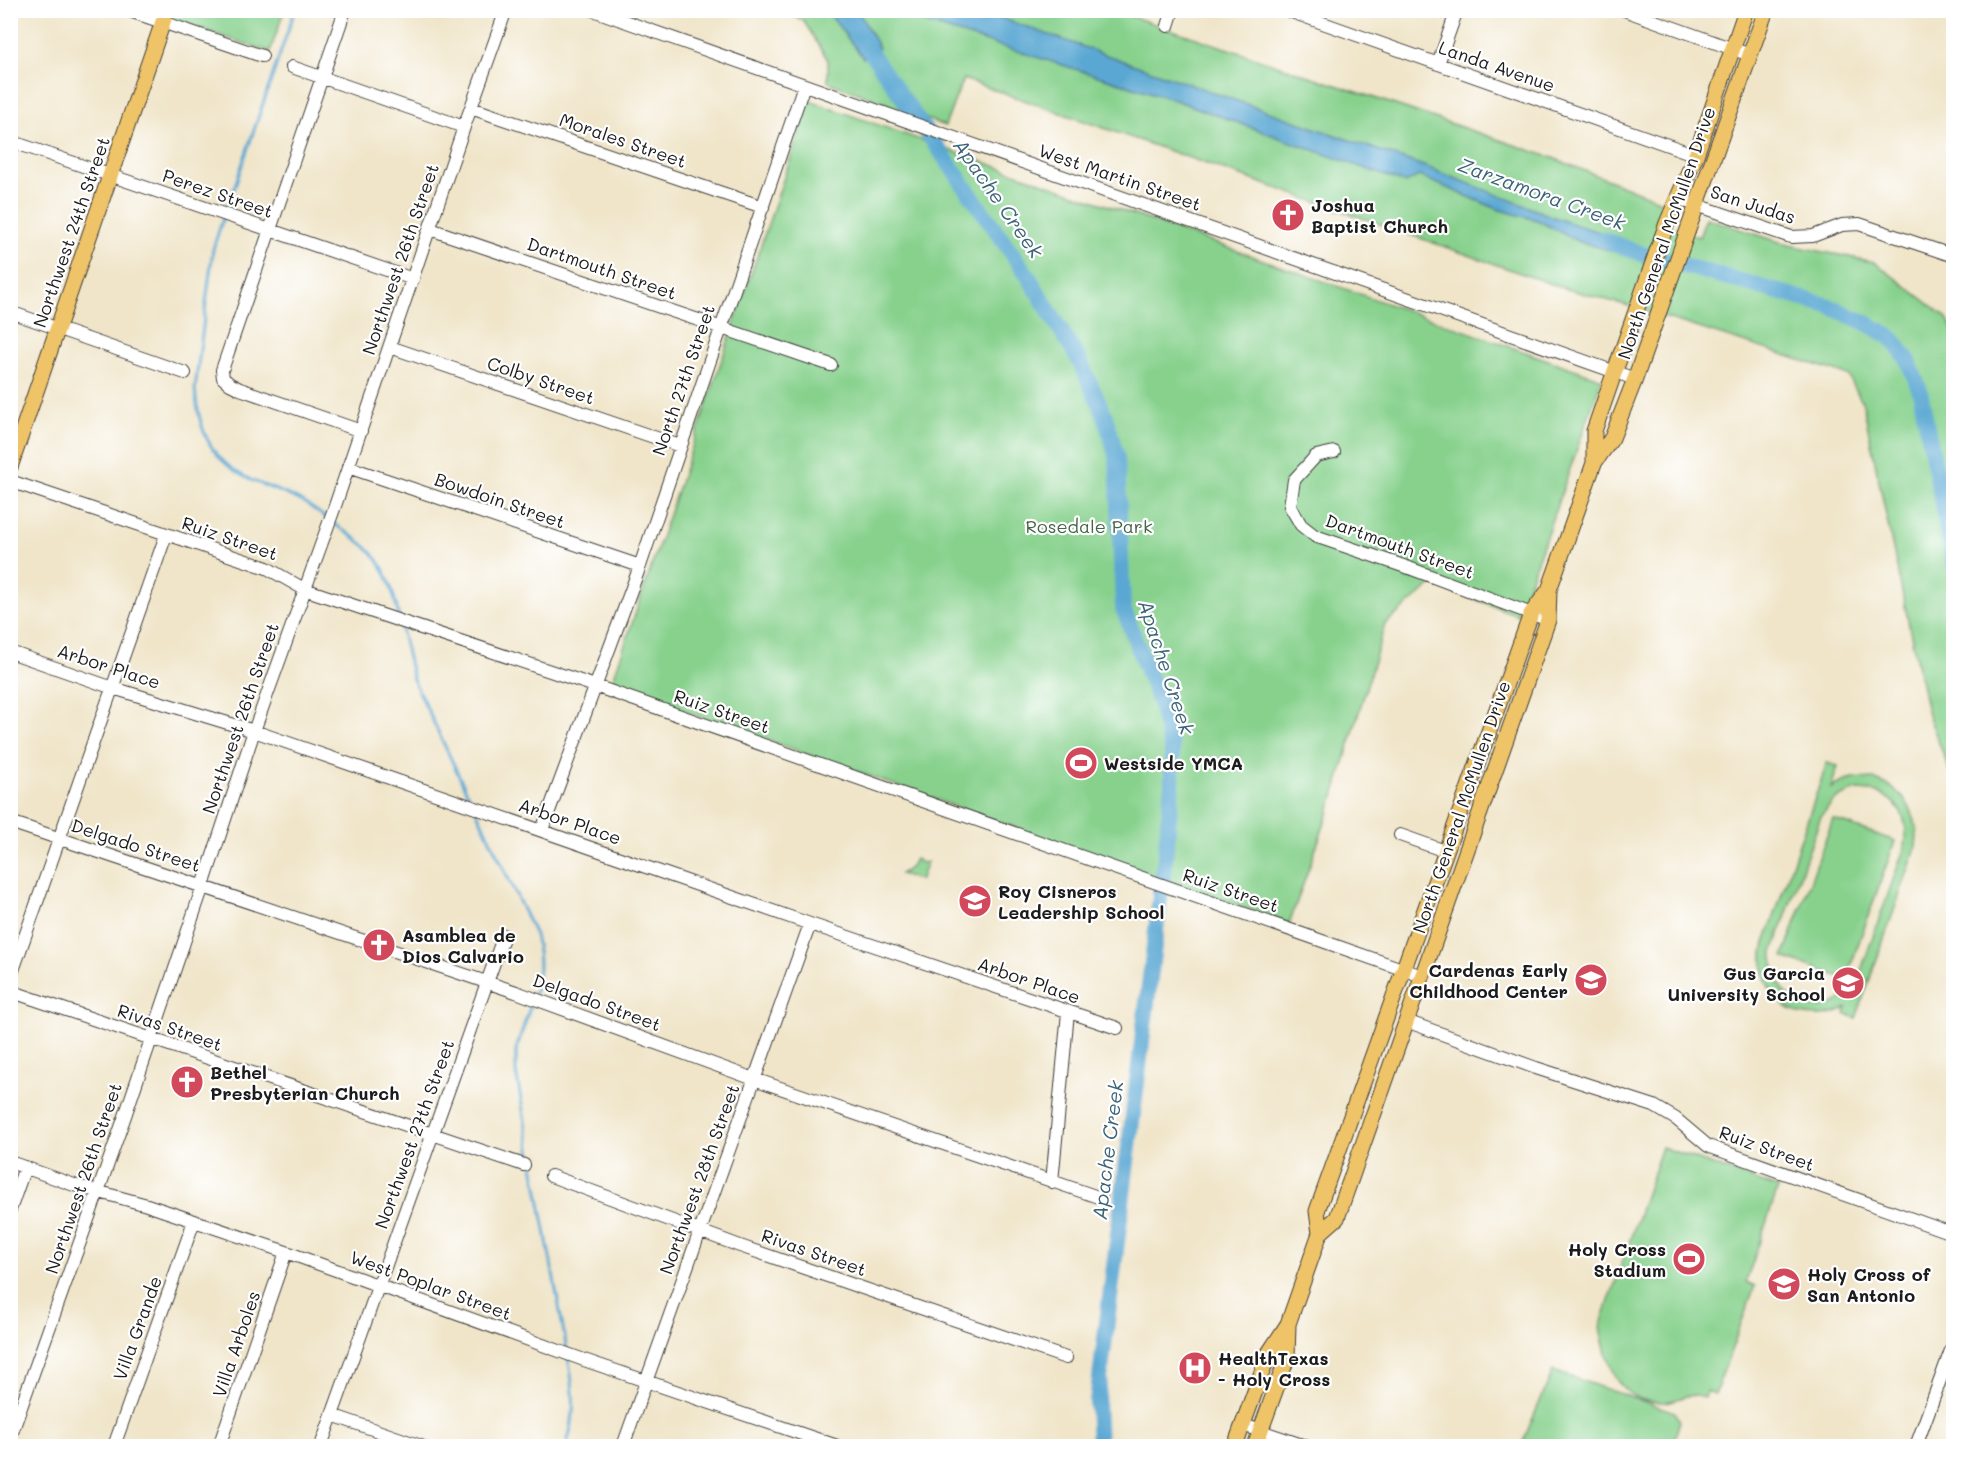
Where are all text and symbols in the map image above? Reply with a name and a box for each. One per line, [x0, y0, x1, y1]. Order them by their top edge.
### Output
street label: Landa Avenue [1436, 35, 1558, 97]
street label: North General McMullen Drive [1611, 104, 1721, 362]
street label: Morales Street [556, 107, 690, 173]
street label: Northwest 24th Street [27, 133, 115, 331]
water label: Apache Creek [948, 133, 1050, 263]
street label: West Martin Street [1036, 138, 1204, 216]
water label: Zarzamora Creek [1455, 151, 1629, 235]
street label: Northwest 26th Street [356, 160, 444, 358]
street label: Perez Street [160, 163, 276, 223]
street label: San Judas [1707, 179, 1799, 229]
place label: Joshua Baptist Church [1311, 193, 1448, 238]
church icon: Joshua Baptist Church [1270, 197, 1306, 233]
street label: Dartmouth Street [524, 231, 680, 305]
street label: North 27th Street [646, 301, 720, 459]
street label: Colby Street [484, 350, 598, 410]
street label: Bowdoin Street [432, 466, 568, 534]
street label: Dartmouth Street [1322, 508, 1478, 584]
street label: Ruiz Street [179, 510, 281, 566]
park label: Rosedale Park [1026, 514, 1152, 538]
water label: Apache Creek [1133, 596, 1201, 738]
street label: Northwest 26th Street [196, 619, 284, 817]
street label: Arbor Place [54, 638, 164, 694]
street label: North General McMullen Drive [1406, 678, 1516, 936]
street label: Ruiz Street [671, 683, 773, 739]
sports icon: Westside YMCA [1063, 745, 1099, 781]
place label: Westside YMCA [1104, 751, 1243, 775]
street label: Arbor Place [516, 792, 624, 850]
street label: Delgado Street [68, 813, 204, 877]
street label: Ruiz Street [1180, 862, 1282, 918]
place label: Roy Cisneros Leadership School [998, 879, 1164, 924]
school or university icon: Roy Cisneros Leadership School [957, 883, 993, 919]
place label: Asamblea de Dios Calvario [402, 923, 524, 968]
church icon: Asamblea de Dios Calvario [361, 927, 397, 963]
street label: Arbor Place [975, 951, 1083, 1009]
place label: Cardenas Early Childhood Center [1409, 958, 1568, 1003]
place label: Gus Garcia University School [1667, 961, 1825, 1006]
school or university icon: Cardenas Early Childhood Center [1573, 962, 1609, 998]
school or university icon: Gus Garcia University School [1830, 965, 1866, 1001]
street label: Delgado Street [530, 968, 664, 1036]
street label: Rivas Street [114, 998, 226, 1056]
street label: Northwest 27th Street [369, 1036, 459, 1232]
place label: Bethel Presbyterian Church [210, 1060, 399, 1105]
church icon: Bethel Presbyterian Church [169, 1064, 205, 1100]
water label: Apache Creek [1086, 1078, 1128, 1221]
street label: Northwest 26th Street [39, 1079, 127, 1277]
street label: Northwest 28th Street [653, 1081, 745, 1277]
street label: Ruiz Street [1716, 1120, 1818, 1176]
street label: Rivas Street [758, 1223, 870, 1281]
place label: Holy Cross Stadium [1568, 1237, 1666, 1282]
sports icon: Holy Cross Stadium [1671, 1241, 1707, 1277]
street label: West Poplar Street [347, 1245, 515, 1325]
place label: Holy Cross of San Antonio [1807, 1262, 1931, 1307]
school or university icon: Holy Cross of San Antonio [1766, 1266, 1802, 1302]
street label: Villa Grande [107, 1273, 167, 1383]
street label: Villa Arboles [207, 1288, 265, 1400]
place label: HealthTexas - Holy Cross [1218, 1346, 1330, 1391]
hospital icon: HealthTexas - Holy Cross [1177, 1350, 1213, 1386]

